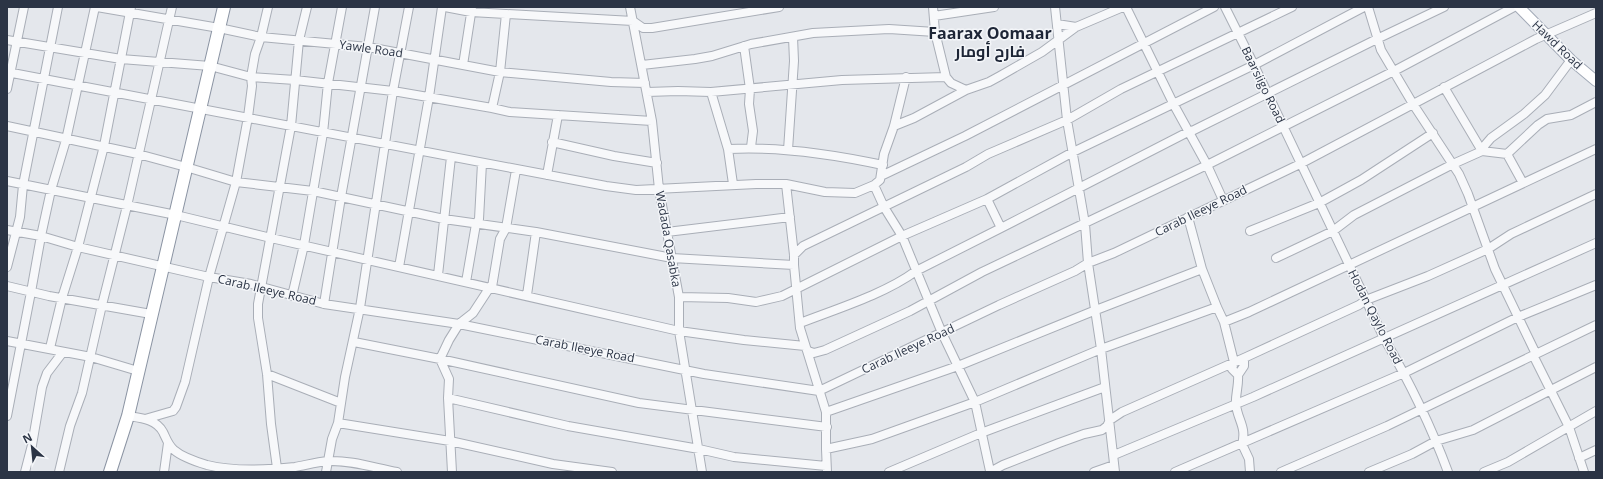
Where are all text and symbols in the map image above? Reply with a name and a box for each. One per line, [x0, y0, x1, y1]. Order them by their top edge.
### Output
street label: Hawd Road [1528, 16, 1586, 73]
district label: Faarax Oomaar فارح أومار [928, 22, 1052, 62]
street label: Yawle Road [338, 36, 404, 61]
street label: Baarsiigo Road [1238, 44, 1289, 126]
street label: Carab Ileeye Road [1152, 181, 1250, 240]
street label: Wadada Qasabka [652, 189, 685, 288]
street label: Hodan Qaylo Road [1344, 266, 1407, 367]
street label: Carab Ileeye Road [216, 270, 318, 309]
street label: Carab Ileeye Road [859, 320, 957, 378]
street label: Carab Ileeye Road [534, 331, 636, 366]
north arrow [12, 427, 52, 467]
text: N [20, 429, 35, 446]

